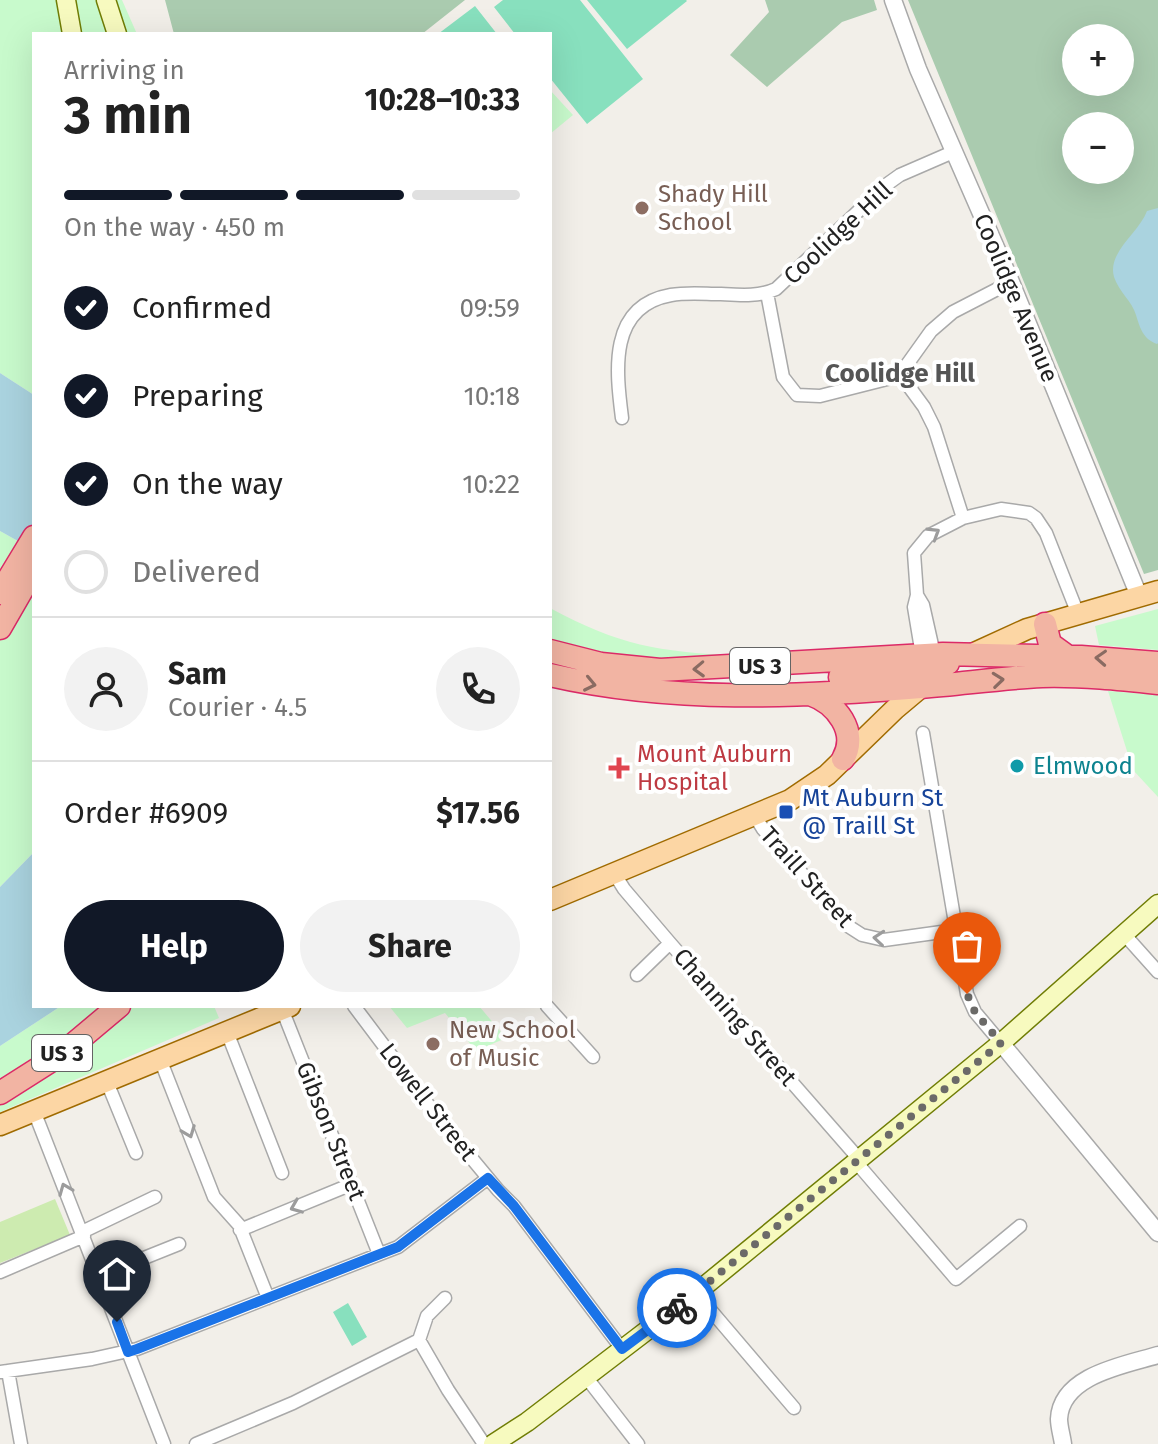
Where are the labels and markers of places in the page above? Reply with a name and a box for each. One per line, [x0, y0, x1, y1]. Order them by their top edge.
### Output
place label: Shady Hill School [658, 180, 768, 236]
marker: Shady Hill School [633, 199, 651, 217]
place label: Mount Auburn Hospital [637, 740, 792, 796]
place label: Elmwood [1033, 752, 1133, 780]
marker: Mount Auburn Hospital [608, 757, 630, 779]
marker: Elmwood [1008, 757, 1026, 775]
place label: Mt Auburn St @ Traill St [802, 784, 943, 840]
marker: Mt Auburn St @ Traill St [777, 803, 795, 821]
pin [933, 912, 1001, 994]
place label: New School of Music [449, 1016, 576, 1072]
marker: New School of Music [424, 1035, 442, 1053]
pin [83, 1240, 151, 1322]

